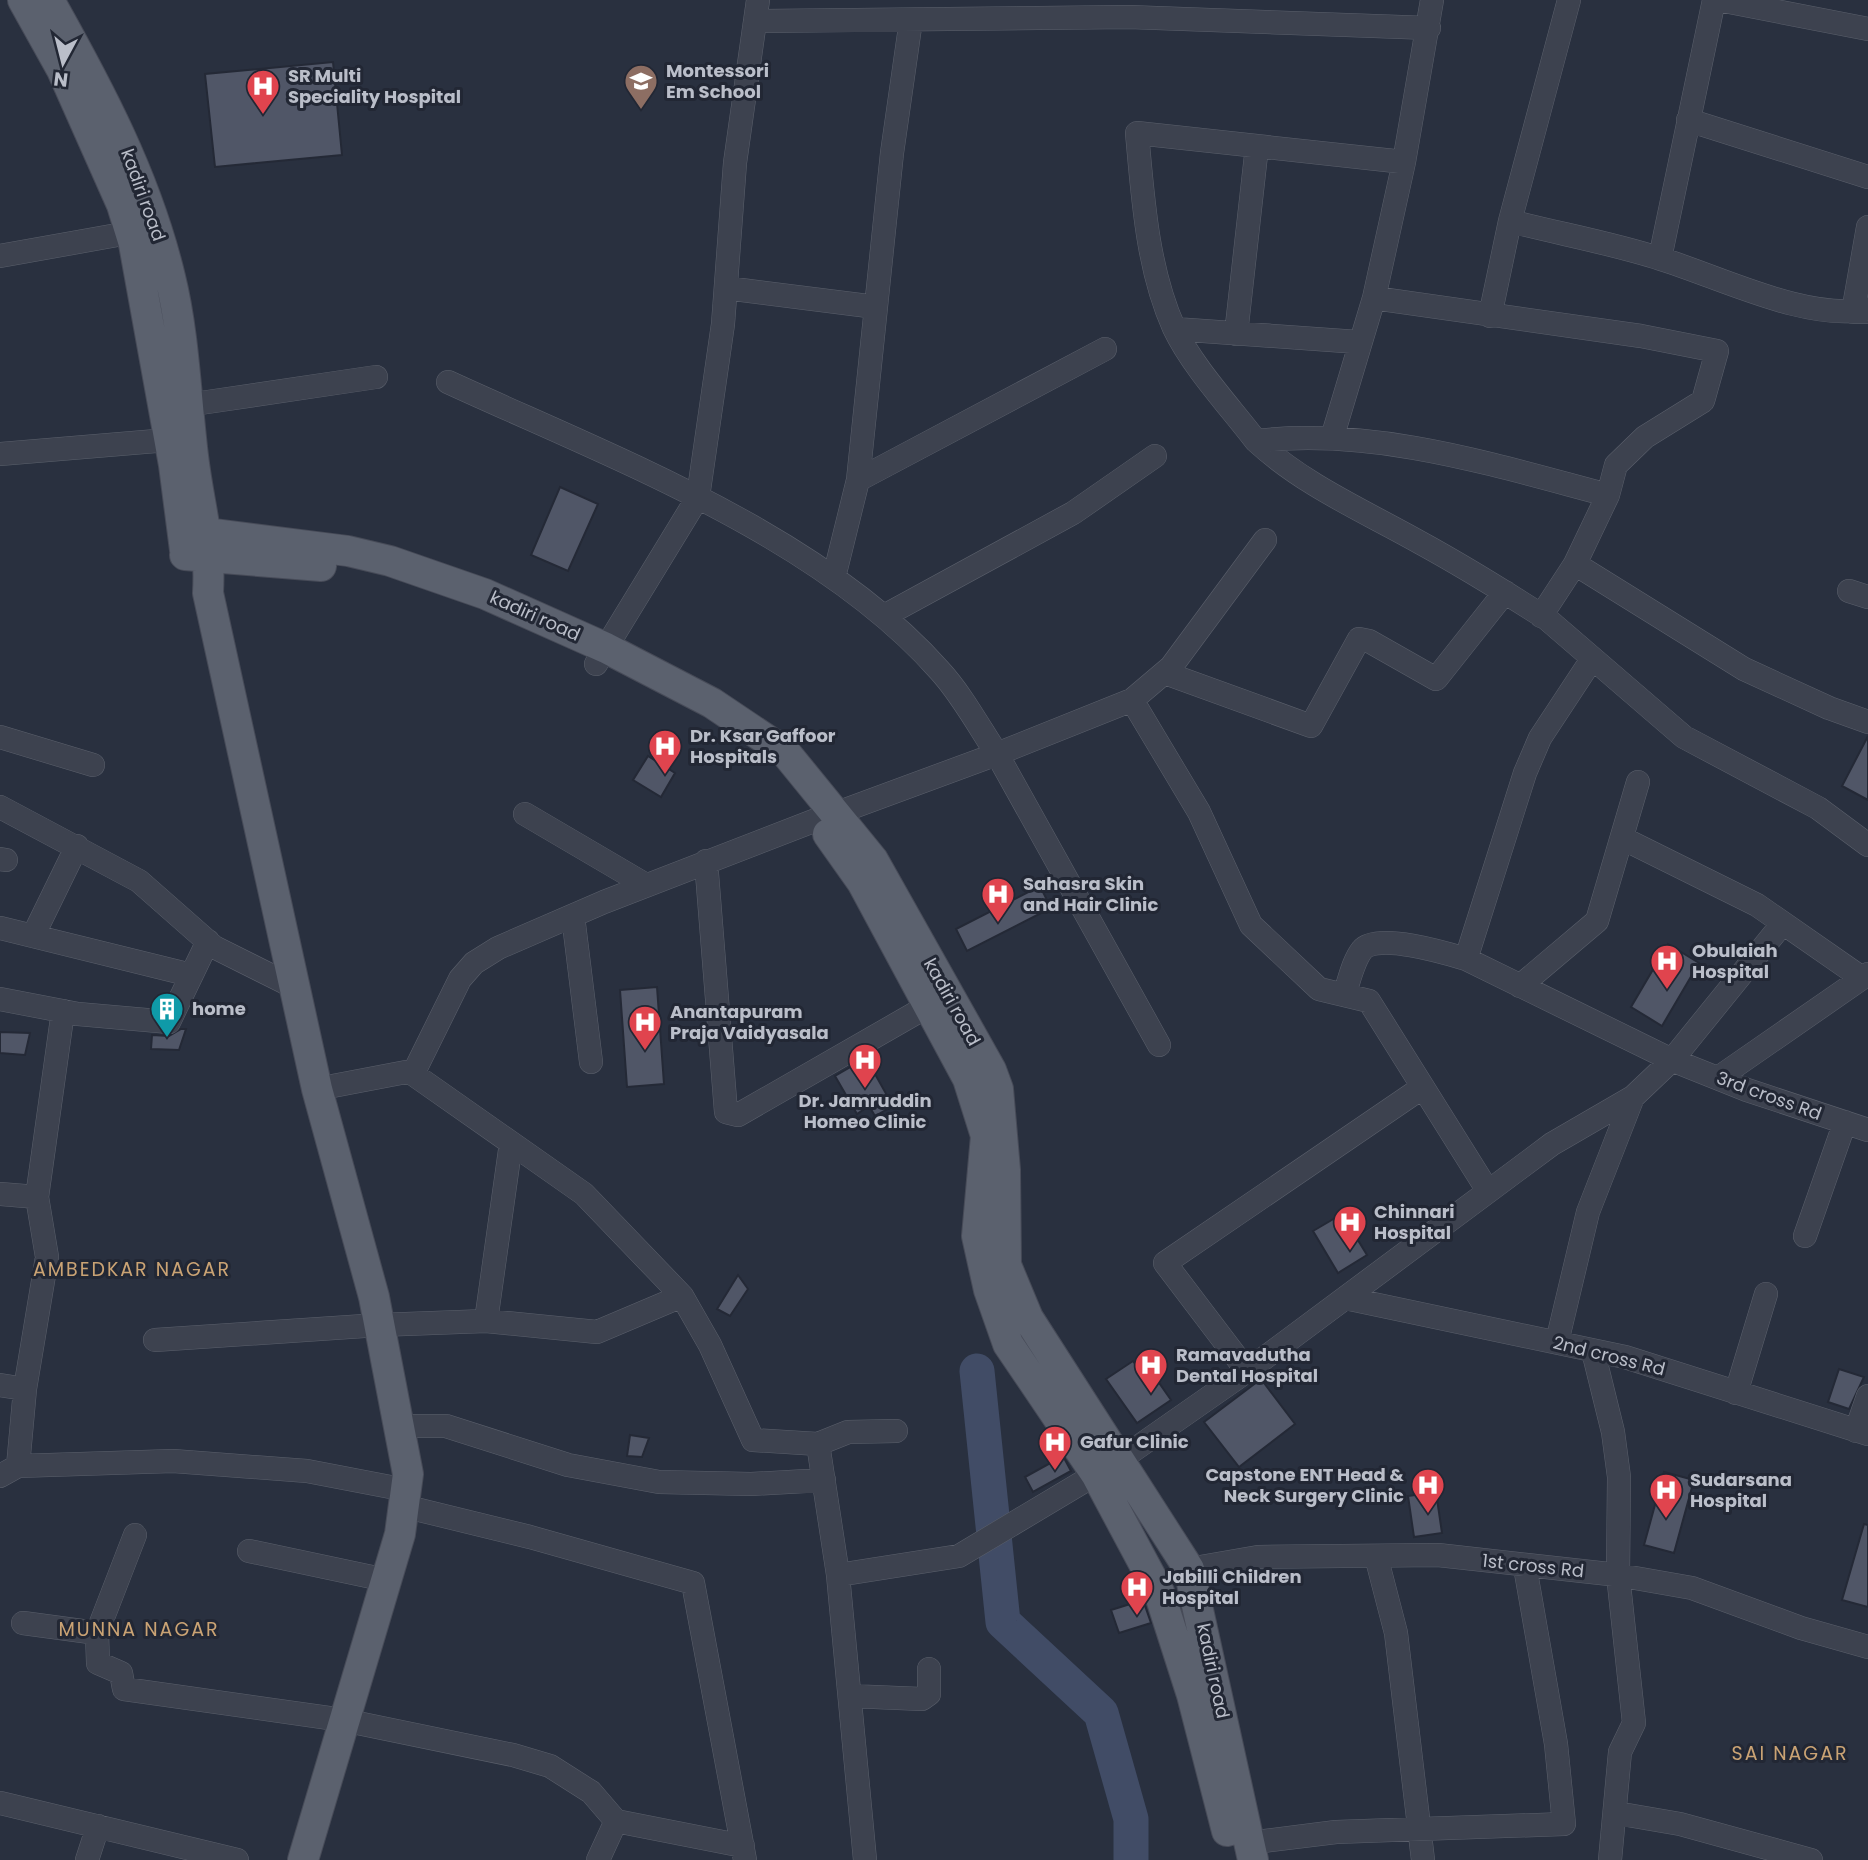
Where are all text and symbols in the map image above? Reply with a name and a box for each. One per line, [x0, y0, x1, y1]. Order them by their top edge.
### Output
north arrow [28, 28, 98, 98]
place label: Montessori Em School [666, 58, 769, 104]
school or university icon: Montessori Em School [622, 62, 660, 111]
place label: SR Multi Speciality Hospital [288, 63, 461, 109]
text: N [52, 65, 70, 94]
hospital icon: SR Multi Speciality Hospital [244, 67, 282, 116]
street label: kadiri road [115, 145, 172, 244]
street label: kadiri road [486, 584, 584, 647]
place label: Dr. Ksar Gaffoor Hospitals [690, 723, 836, 769]
hospital icon: Dr. Ksar Gaffoor Hospitals [646, 727, 684, 776]
place label: Sahasra Skin and Hair Clinic [1023, 871, 1158, 917]
hospital icon: Sahasra Skin and Hair Clinic [979, 875, 1017, 924]
place label: Obulaiah Hospital [1692, 938, 1778, 984]
hospital icon: Obulaiah Hospital [1648, 942, 1686, 991]
street label: kadiri road [918, 953, 987, 1050]
building icon: home [148, 990, 186, 1039]
place label: home [192, 996, 246, 1021]
place label: Anantapuram Praja Vaidyasala [670, 999, 829, 1045]
hospital icon: Anantapuram Praja Vaidyasala [626, 1003, 664, 1052]
hospital icon: Dr. Jamruddin Homeo Clinic [846, 1041, 884, 1090]
street label: 3rd cross Rd [1713, 1065, 1825, 1126]
place label: Dr. Jamruddin Homeo Clinic [798, 1088, 932, 1134]
place label: Chinnari Hospital [1374, 1199, 1455, 1245]
hospital icon: Chinnari Hospital [1331, 1203, 1369, 1252]
district label: AMBEDKAR NAGAR [33, 1256, 231, 1283]
street label: 2nd cross Rd [1550, 1330, 1668, 1382]
place label: Ramavadutha Dental Hospital [1176, 1342, 1318, 1388]
hospital icon: Ramavadutha Dental Hospital [1132, 1346, 1170, 1395]
hospital icon: Gafur Clinic [1036, 1423, 1074, 1472]
place label: Gafur Clinic [1080, 1429, 1189, 1454]
place label: Capstone ENT Head & Neck Surgery Clinic [1205, 1462, 1405, 1508]
hospital icon: Capstone ENT Head & Neck Surgery Clinic [1409, 1466, 1447, 1515]
place label: Sudarsana Hospital [1690, 1467, 1792, 1513]
hospital icon: Sudarsana Hospital [1647, 1471, 1685, 1520]
street label: 1st cross Rd [1481, 1548, 1585, 1583]
place label: Jabilli Children Hospital [1162, 1564, 1302, 1610]
hospital icon: Jabilli Children Hospital [1118, 1568, 1156, 1617]
district label: MUNNA NAGAR [58, 1616, 220, 1643]
street label: kadiri road [1191, 1621, 1236, 1721]
district label: SAI NAGAR [1731, 1740, 1849, 1767]

